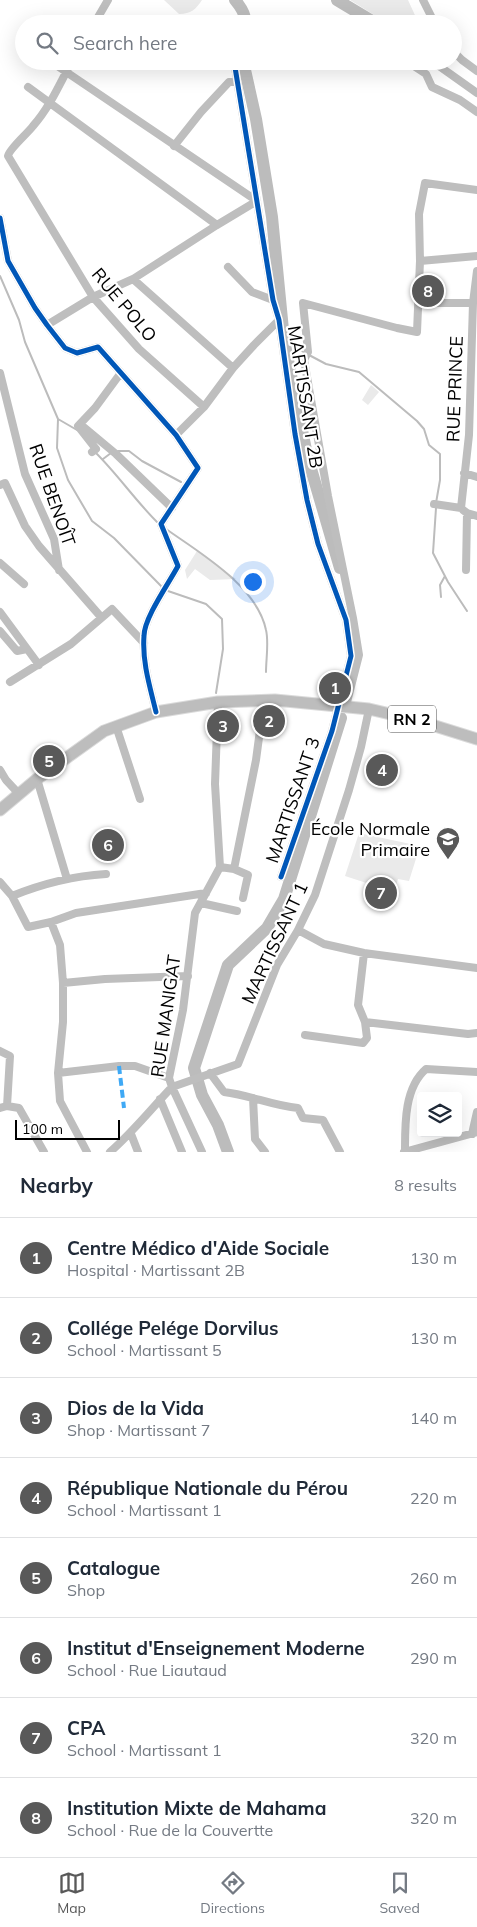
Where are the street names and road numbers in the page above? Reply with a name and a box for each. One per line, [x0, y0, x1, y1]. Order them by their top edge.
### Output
street label: RUE POLO [87, 263, 162, 346]
street label: MARTISSANT 2B [283, 324, 328, 470]
street label: RUE PRINCE [441, 336, 468, 442]
street label: RUE BENOÎT [24, 441, 81, 549]
road number: RN 2 [388, 706, 436, 732]
street label: MARTISSANT 3 [260, 734, 325, 866]
street label: MARTISSANT 1 [236, 878, 313, 1007]
street label: RUE MANIGAT [146, 953, 186, 1079]

